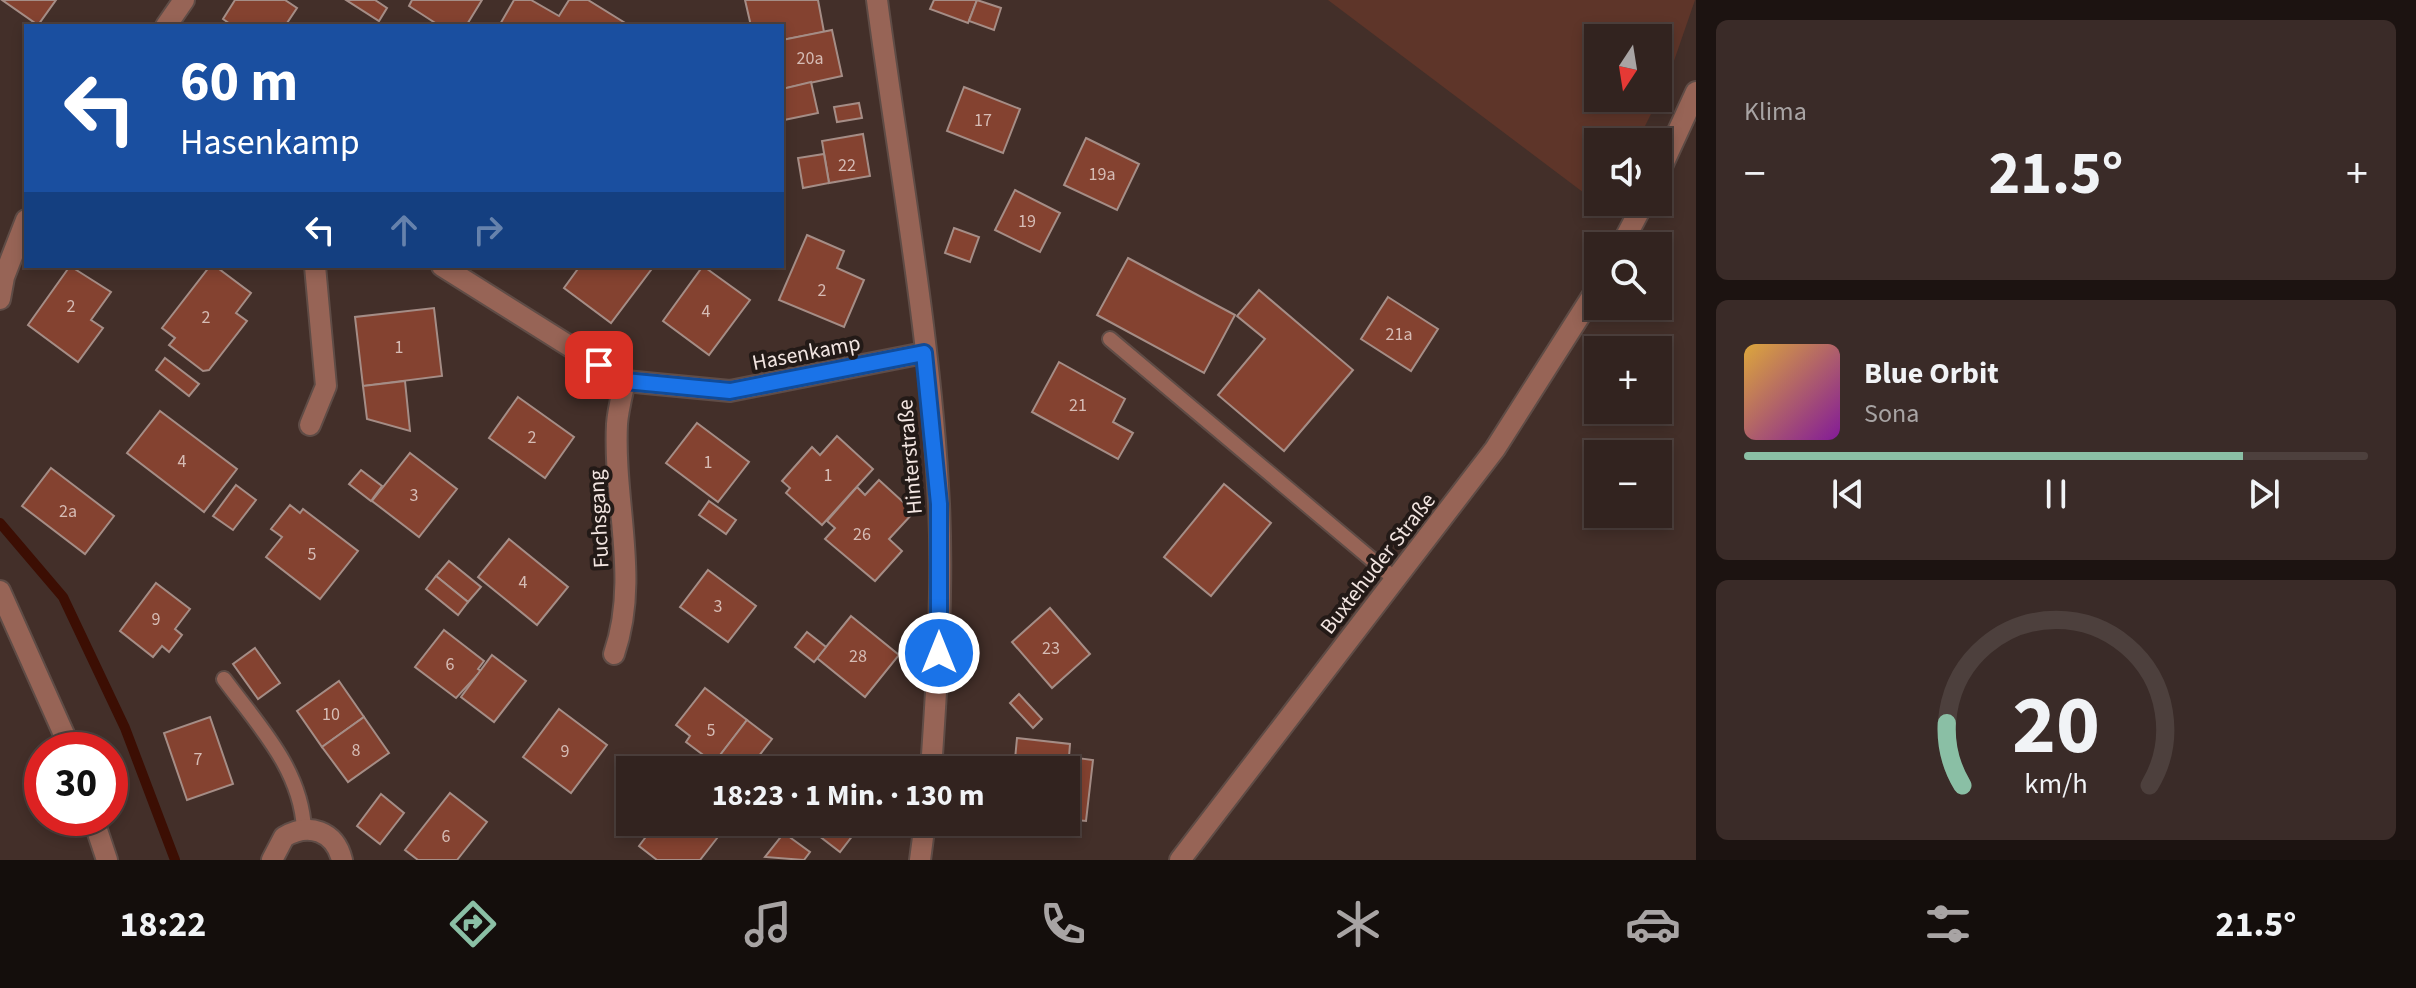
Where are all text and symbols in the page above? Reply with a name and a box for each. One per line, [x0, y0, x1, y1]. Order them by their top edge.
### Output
north arrow [1584, 24, 1672, 112]
map controls [1584, 24, 1672, 528]
text: 60 m [180, 43, 298, 122]
house number: 20a [797, 46, 823, 71]
icon: left [48, 56, 152, 160]
text: Klima [1744, 93, 1807, 130]
house number: 17 [974, 108, 992, 133]
text: Hasenkamp [180, 117, 360, 168]
button: sound [1584, 128, 1672, 216]
text: 21.5° [1989, 132, 2123, 217]
text: − [1744, 143, 1766, 206]
text: + [2346, 143, 2368, 206]
house number: 22 [838, 153, 856, 178]
house number: 19a [1089, 162, 1115, 187]
icon: left [298, 208, 342, 252]
icon: ahead [382, 208, 426, 252]
icon: right [466, 208, 510, 252]
house number: 19 [1018, 209, 1036, 234]
button: search [1584, 232, 1672, 320]
house number: 2 [818, 278, 827, 303]
house number: 2 [67, 294, 76, 319]
house number: 4 [702, 299, 711, 324]
house number: 2 [202, 305, 211, 330]
house number: 21a [1386, 322, 1412, 347]
street label: Hasenkamp [749, 327, 863, 379]
pin [565, 331, 633, 399]
house number: 1 [395, 335, 403, 360]
button: + [1584, 336, 1672, 424]
icon: arrive [577, 343, 621, 387]
text: Blue Orbit [1864, 352, 1999, 395]
house number: 21 [1069, 393, 1087, 418]
text: Sona [1864, 395, 1919, 432]
street label: Hinterstraße [889, 398, 931, 516]
house number: 2 [528, 425, 537, 450]
button: − [1584, 440, 1672, 528]
house number: 4 [178, 449, 187, 474]
house number: 1 [704, 450, 712, 475]
house number: 1 [824, 463, 832, 488]
street label: Fuchsgang [580, 469, 618, 569]
icon: previous [1826, 472, 1870, 516]
icon: pause [2034, 472, 2078, 516]
icon: next [2242, 472, 2286, 516]
house number: 3 [410, 483, 419, 508]
street label: Buxtehuder Straße [1312, 486, 1443, 641]
house number: 2a [59, 499, 77, 524]
house number: 26 [853, 522, 871, 547]
house number: 5 [308, 542, 317, 567]
house number: 4 [519, 570, 528, 595]
house number: 3 [714, 594, 723, 619]
house number: 9 [152, 607, 161, 632]
position arrow [897, 611, 981, 695]
house number: 23 [1042, 636, 1060, 661]
house number: 28 [849, 644, 867, 669]
house number: 6 [446, 652, 455, 677]
text: 20 [2012, 667, 2100, 785]
house number: 10 [322, 702, 340, 727]
house number: 5 [707, 718, 716, 743]
speed limit sign: 30 [24, 732, 128, 836]
house number: 8 [352, 738, 361, 763]
house number: 9 [561, 739, 570, 764]
house number: 7 [194, 747, 203, 772]
text: km/h [2024, 764, 2088, 804]
text: 18:23 · 1 Min. · 130 m [712, 774, 984, 817]
house number: 6 [442, 824, 451, 849]
icon: directions [445, 896, 501, 952]
icon: music [740, 896, 796, 952]
icon: phone [1035, 896, 1091, 952]
icon: climate [1330, 896, 1386, 952]
icon: car [1625, 896, 1681, 952]
icon: filters [1920, 896, 1976, 952]
text: 18:22 [120, 899, 206, 950]
text: 21.5° [2215, 899, 2296, 950]

